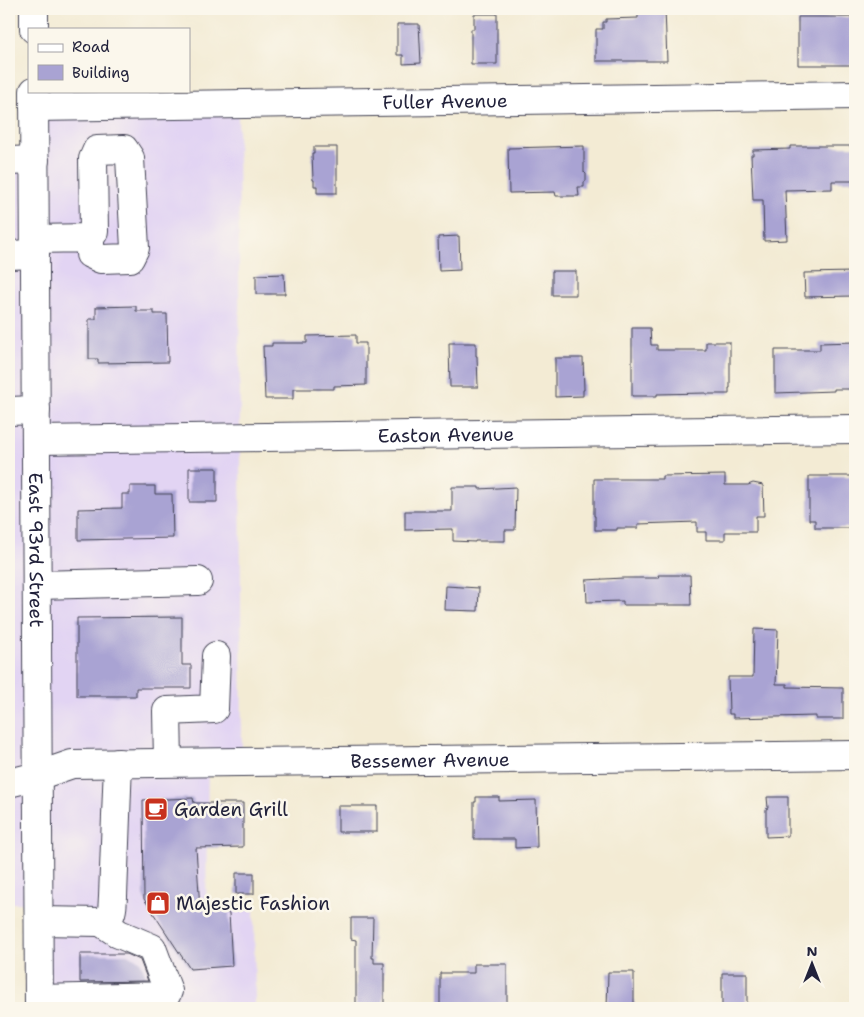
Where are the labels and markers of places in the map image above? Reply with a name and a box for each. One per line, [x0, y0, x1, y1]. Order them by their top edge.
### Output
cafe icon: Garden Grill [143, 796, 169, 822]
place label: Garden Grill [174, 797, 288, 822]
shop icon: Majestic Fashion [145, 890, 171, 916]
place label: Majestic Fashion [176, 891, 330, 916]

